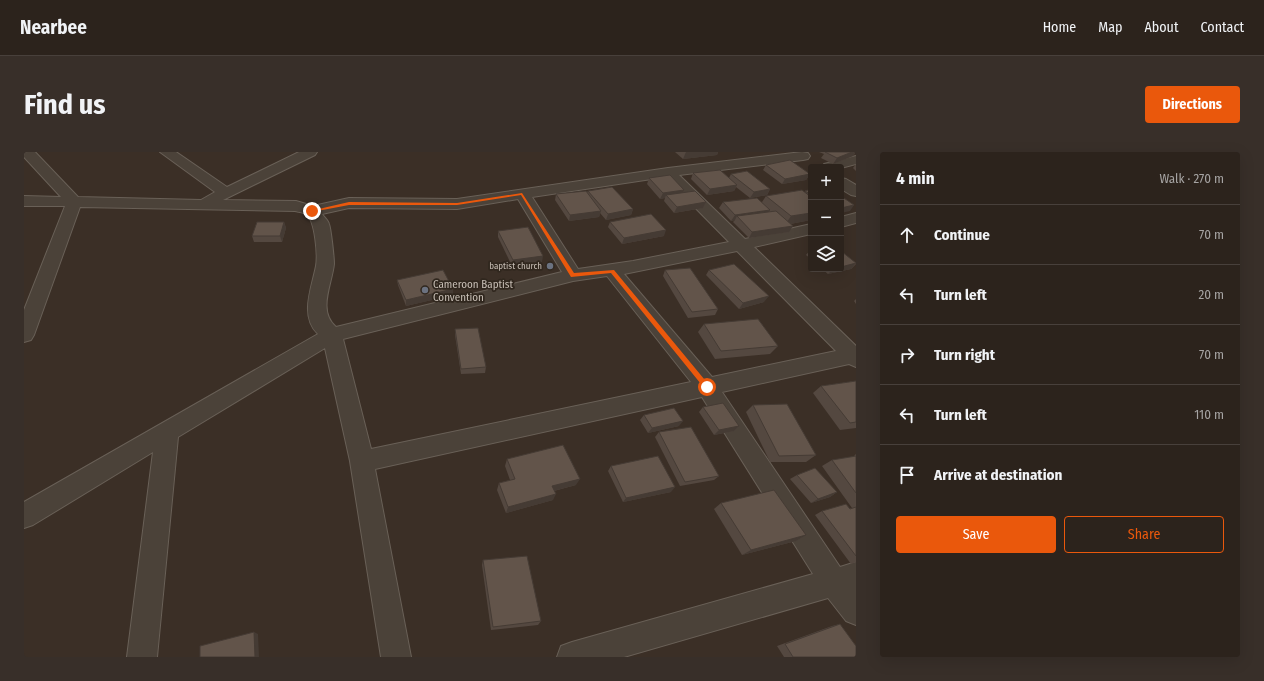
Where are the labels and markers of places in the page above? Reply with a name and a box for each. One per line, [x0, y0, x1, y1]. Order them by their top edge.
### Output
place label: baptist church [489, 261, 542, 271]
marker: baptist church [545, 261, 555, 271]
place label: Cameroon Baptist Convention [433, 278, 514, 304]
marker: Cameroon Baptist Convention [420, 285, 430, 295]

